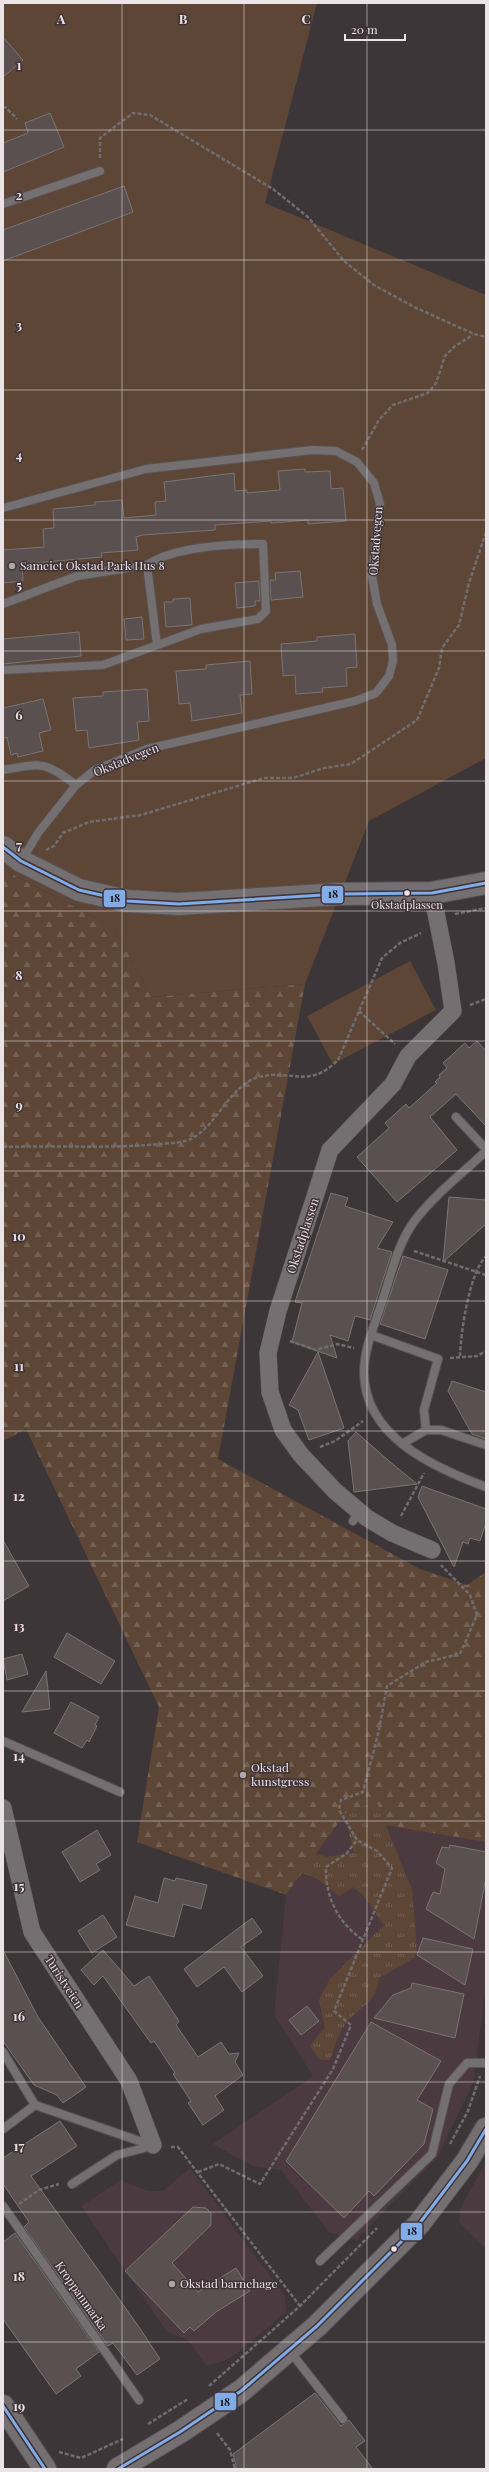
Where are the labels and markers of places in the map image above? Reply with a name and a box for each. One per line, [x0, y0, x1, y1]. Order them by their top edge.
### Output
place label: Sameiet Okstad Park Hus 8 [20, 557, 165, 573]
marker: Sameiet Okstad Park Hus 8 [7, 561, 17, 571]
marker: Okstadplassen [402, 888, 412, 898]
place label: Okstadplassen [371, 897, 443, 912]
place label: Okstad kunstgress [251, 1759, 309, 1789]
marker: Okstad kunstgress [238, 1770, 248, 1780]
unlabelled marker [389, 2244, 399, 2254]
place label: Okstad barnehage [180, 2275, 278, 2291]
marker: Okstad barnehage [167, 2279, 177, 2289]

